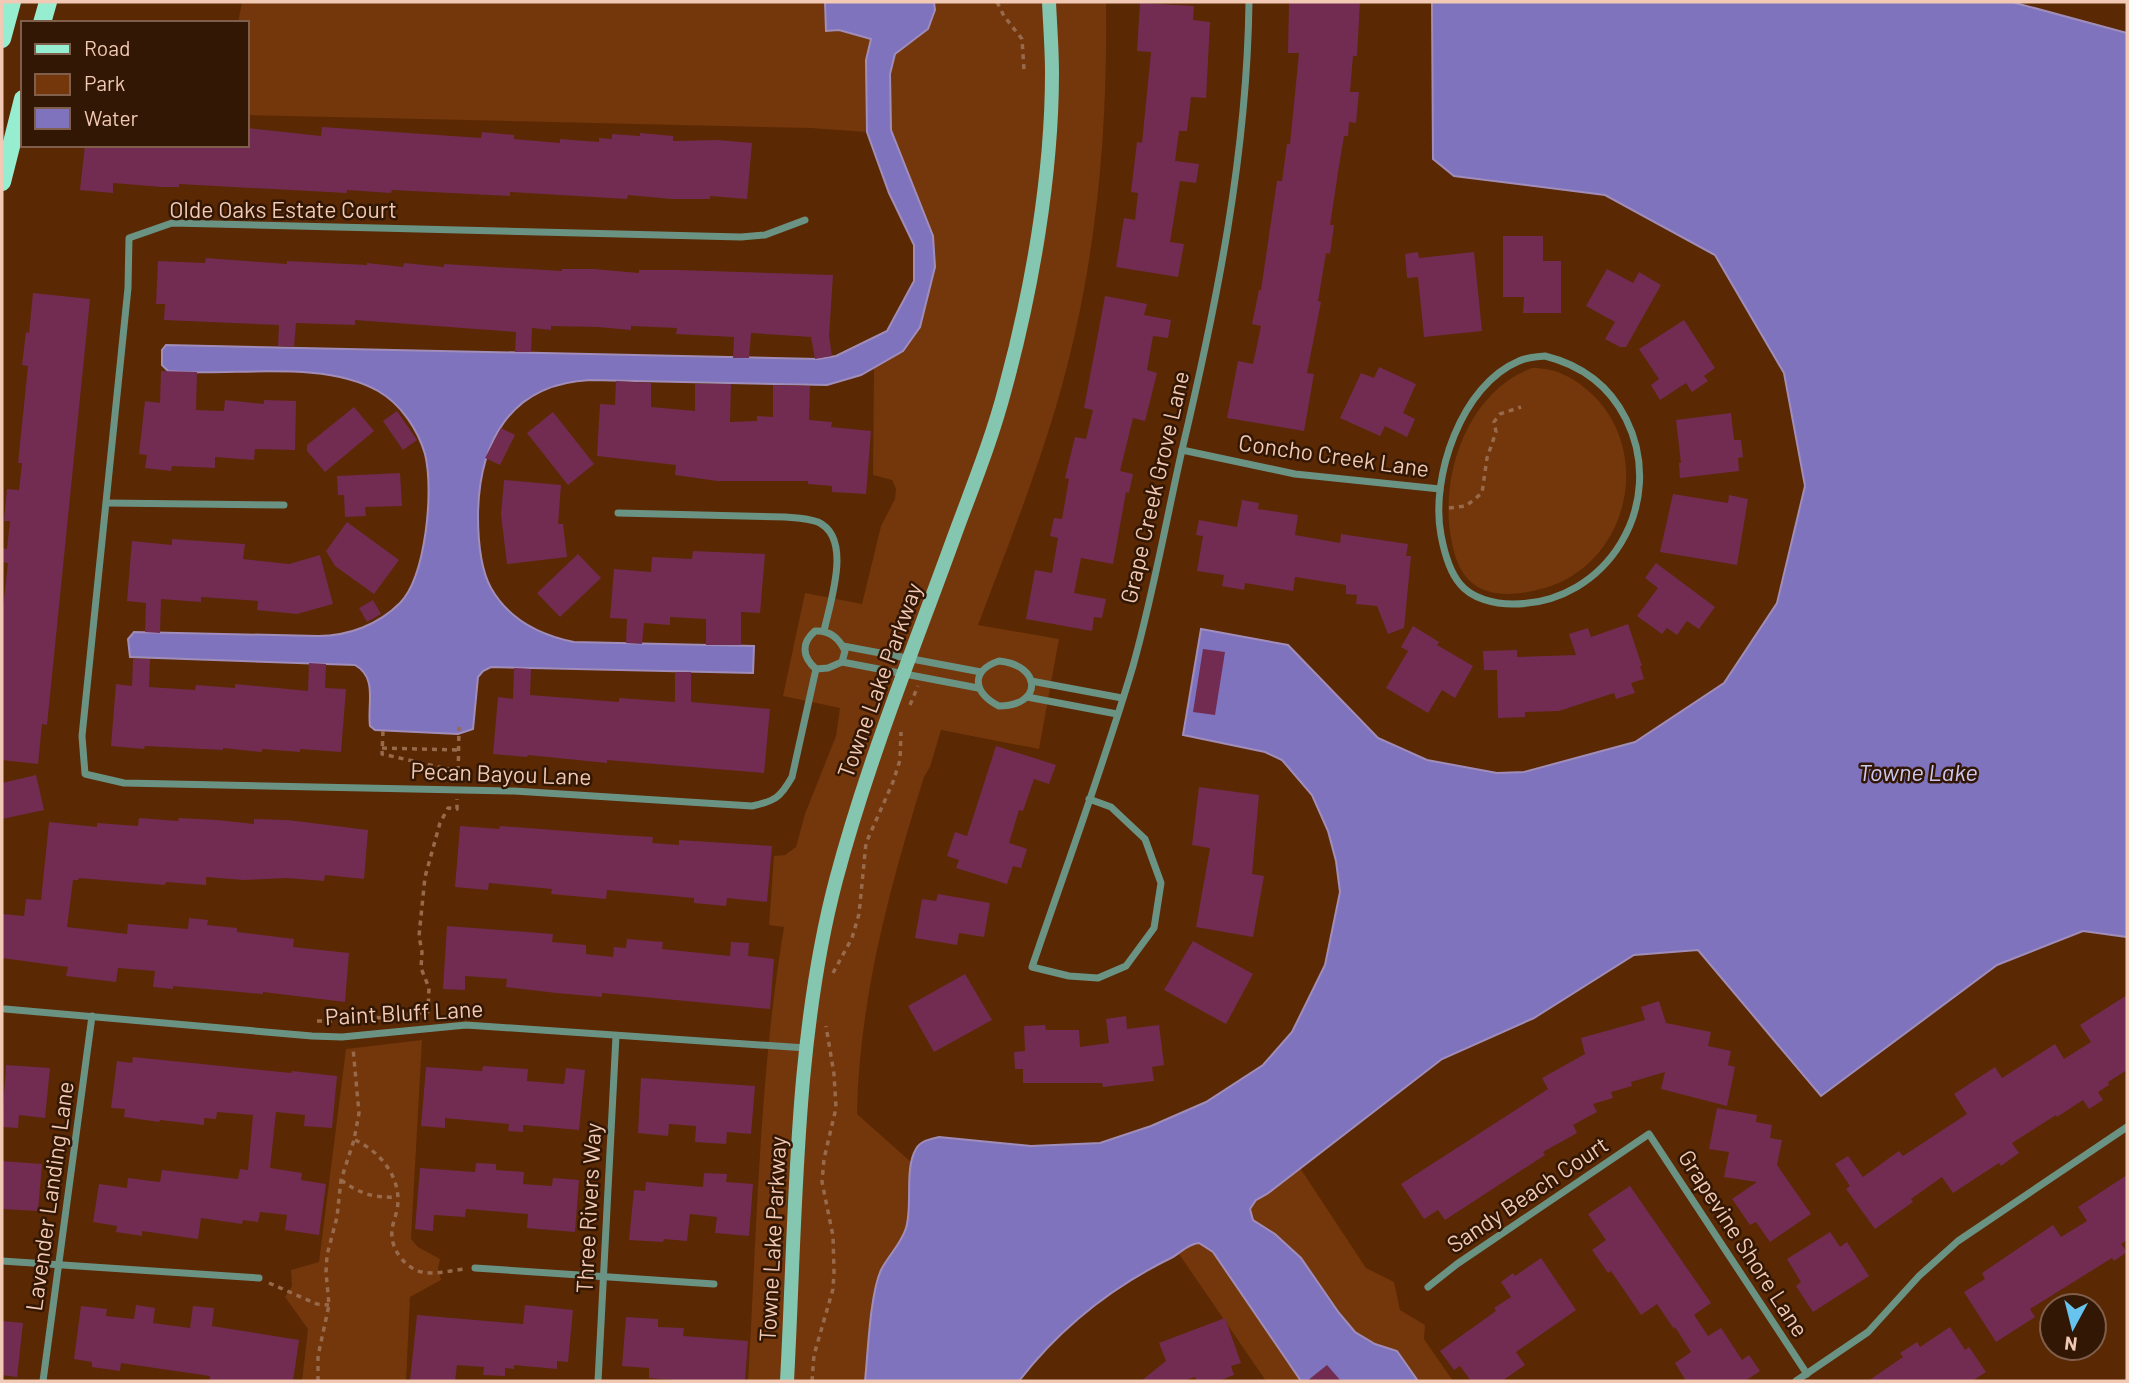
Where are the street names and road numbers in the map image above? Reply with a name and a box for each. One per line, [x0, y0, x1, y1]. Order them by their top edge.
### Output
street label: Olde Oaks Estate Court [169, 195, 397, 223]
street label: Grape Creek Grove Lane [1114, 368, 1194, 606]
street label: Concho Creek Lane [1237, 428, 1431, 482]
street label: Towne Lake Parkway [831, 578, 927, 781]
street label: Pecan Bayou Lane [410, 756, 592, 790]
street label: Paint Bluff Lane [324, 994, 484, 1030]
street label: Lavender Landing Lane [19, 1079, 79, 1313]
street label: Three Rivers Way [570, 1122, 606, 1294]
street label: Sandy Beach Court [1441, 1130, 1613, 1258]
street label: Towne Lake Parkway [753, 1135, 791, 1342]
street label: Grapevine Shore Lane [1673, 1144, 1815, 1342]

